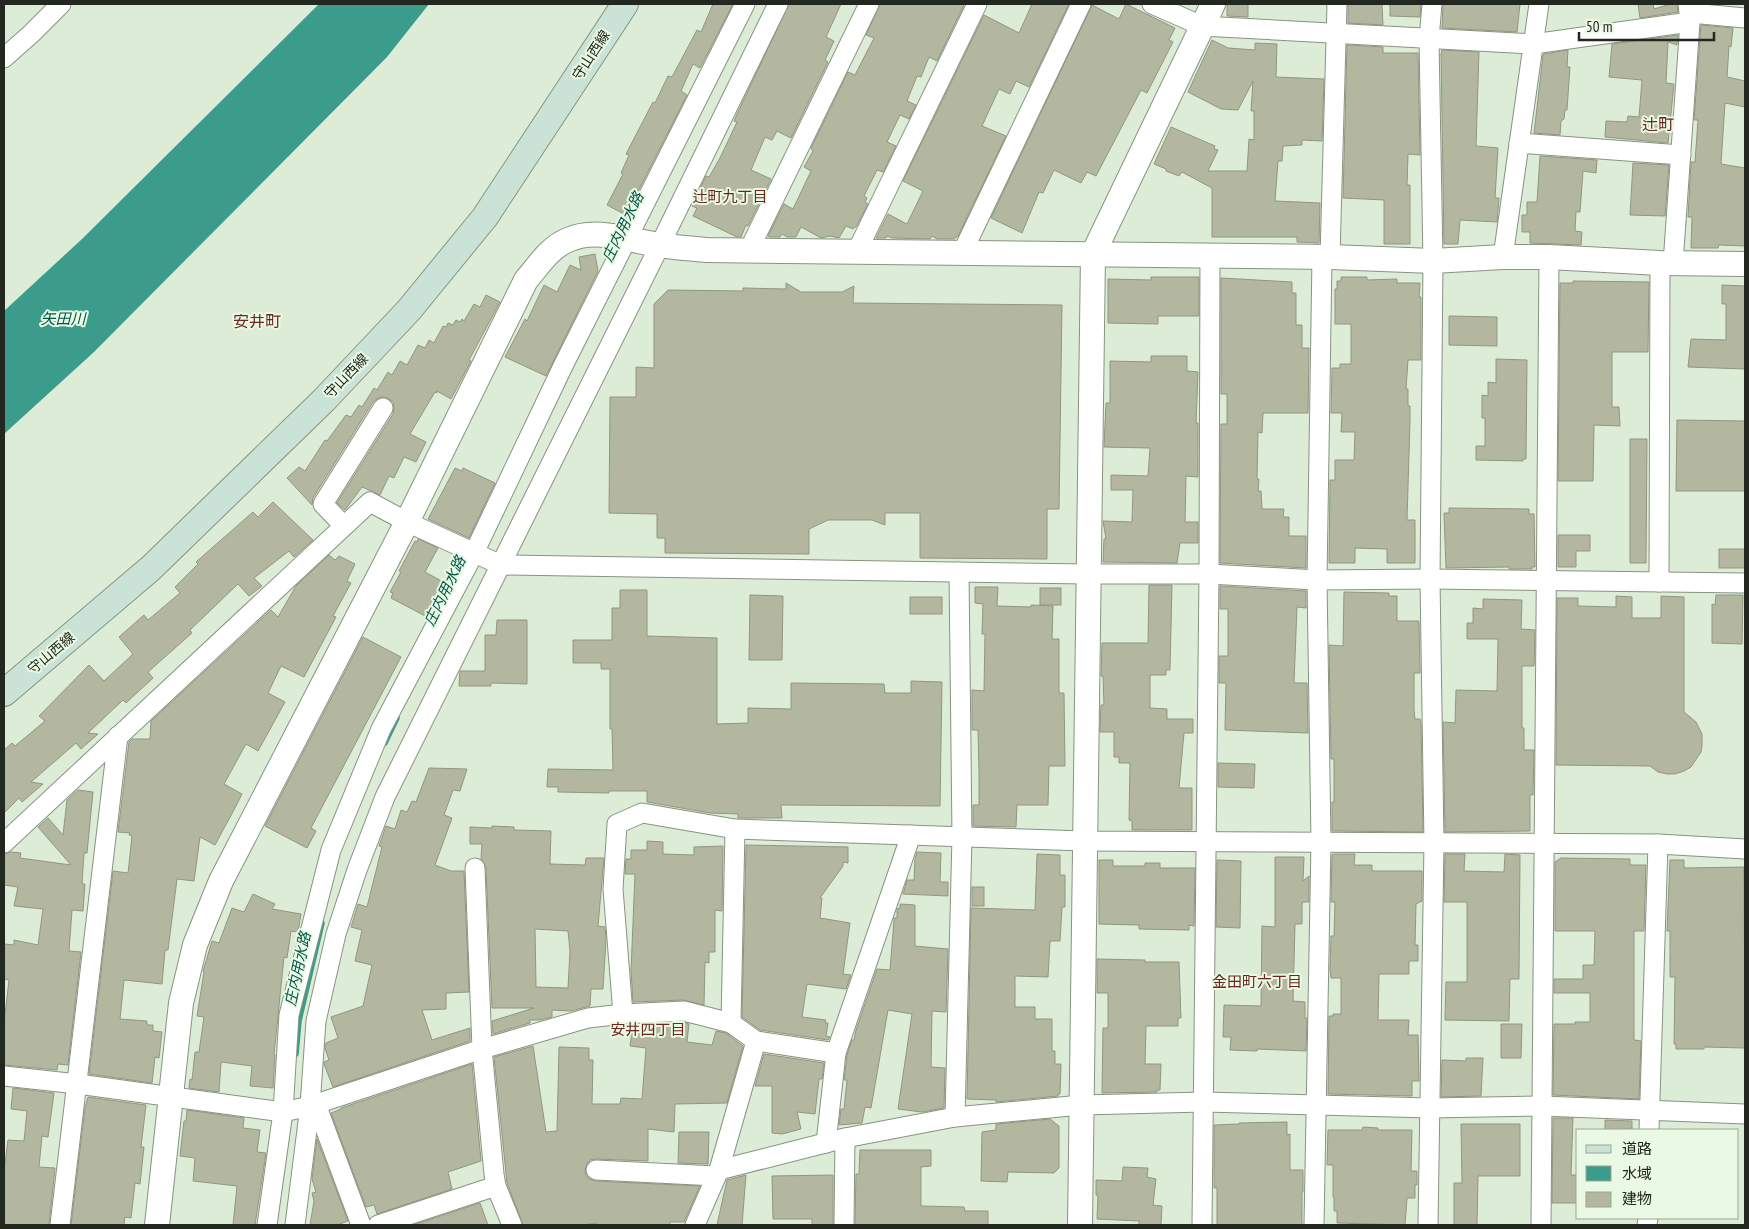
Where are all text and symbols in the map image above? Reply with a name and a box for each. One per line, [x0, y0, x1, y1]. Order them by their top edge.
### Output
scale bar [1579, 10, 1714, 42]
text: 50 m [1586, 17, 1612, 36]
street label: 守山西線 [568, 27, 614, 83]
district label: 辻町 [1642, 114, 1674, 134]
water label: 庄内用水路 [598, 187, 648, 265]
district label: 辻町九丁目 [692, 187, 768, 206]
water label: 矢田川 [40, 309, 87, 328]
district label: 安井町 [233, 311, 281, 331]
street label: 守山西線 [320, 350, 372, 402]
water label: 庄内用水路 [420, 551, 470, 629]
street label: 守山西線 [24, 628, 78, 678]
water label: 庄内用水路 [280, 928, 315, 1008]
district label: 金田町六丁目 [1212, 972, 1302, 991]
district label: 安井四丁目 [610, 1020, 686, 1039]
legend [1576, 1129, 1739, 1219]
text: 道路 [1622, 1139, 1652, 1158]
text: 水域 [1622, 1164, 1652, 1183]
text: 建物 [1622, 1189, 1652, 1208]

